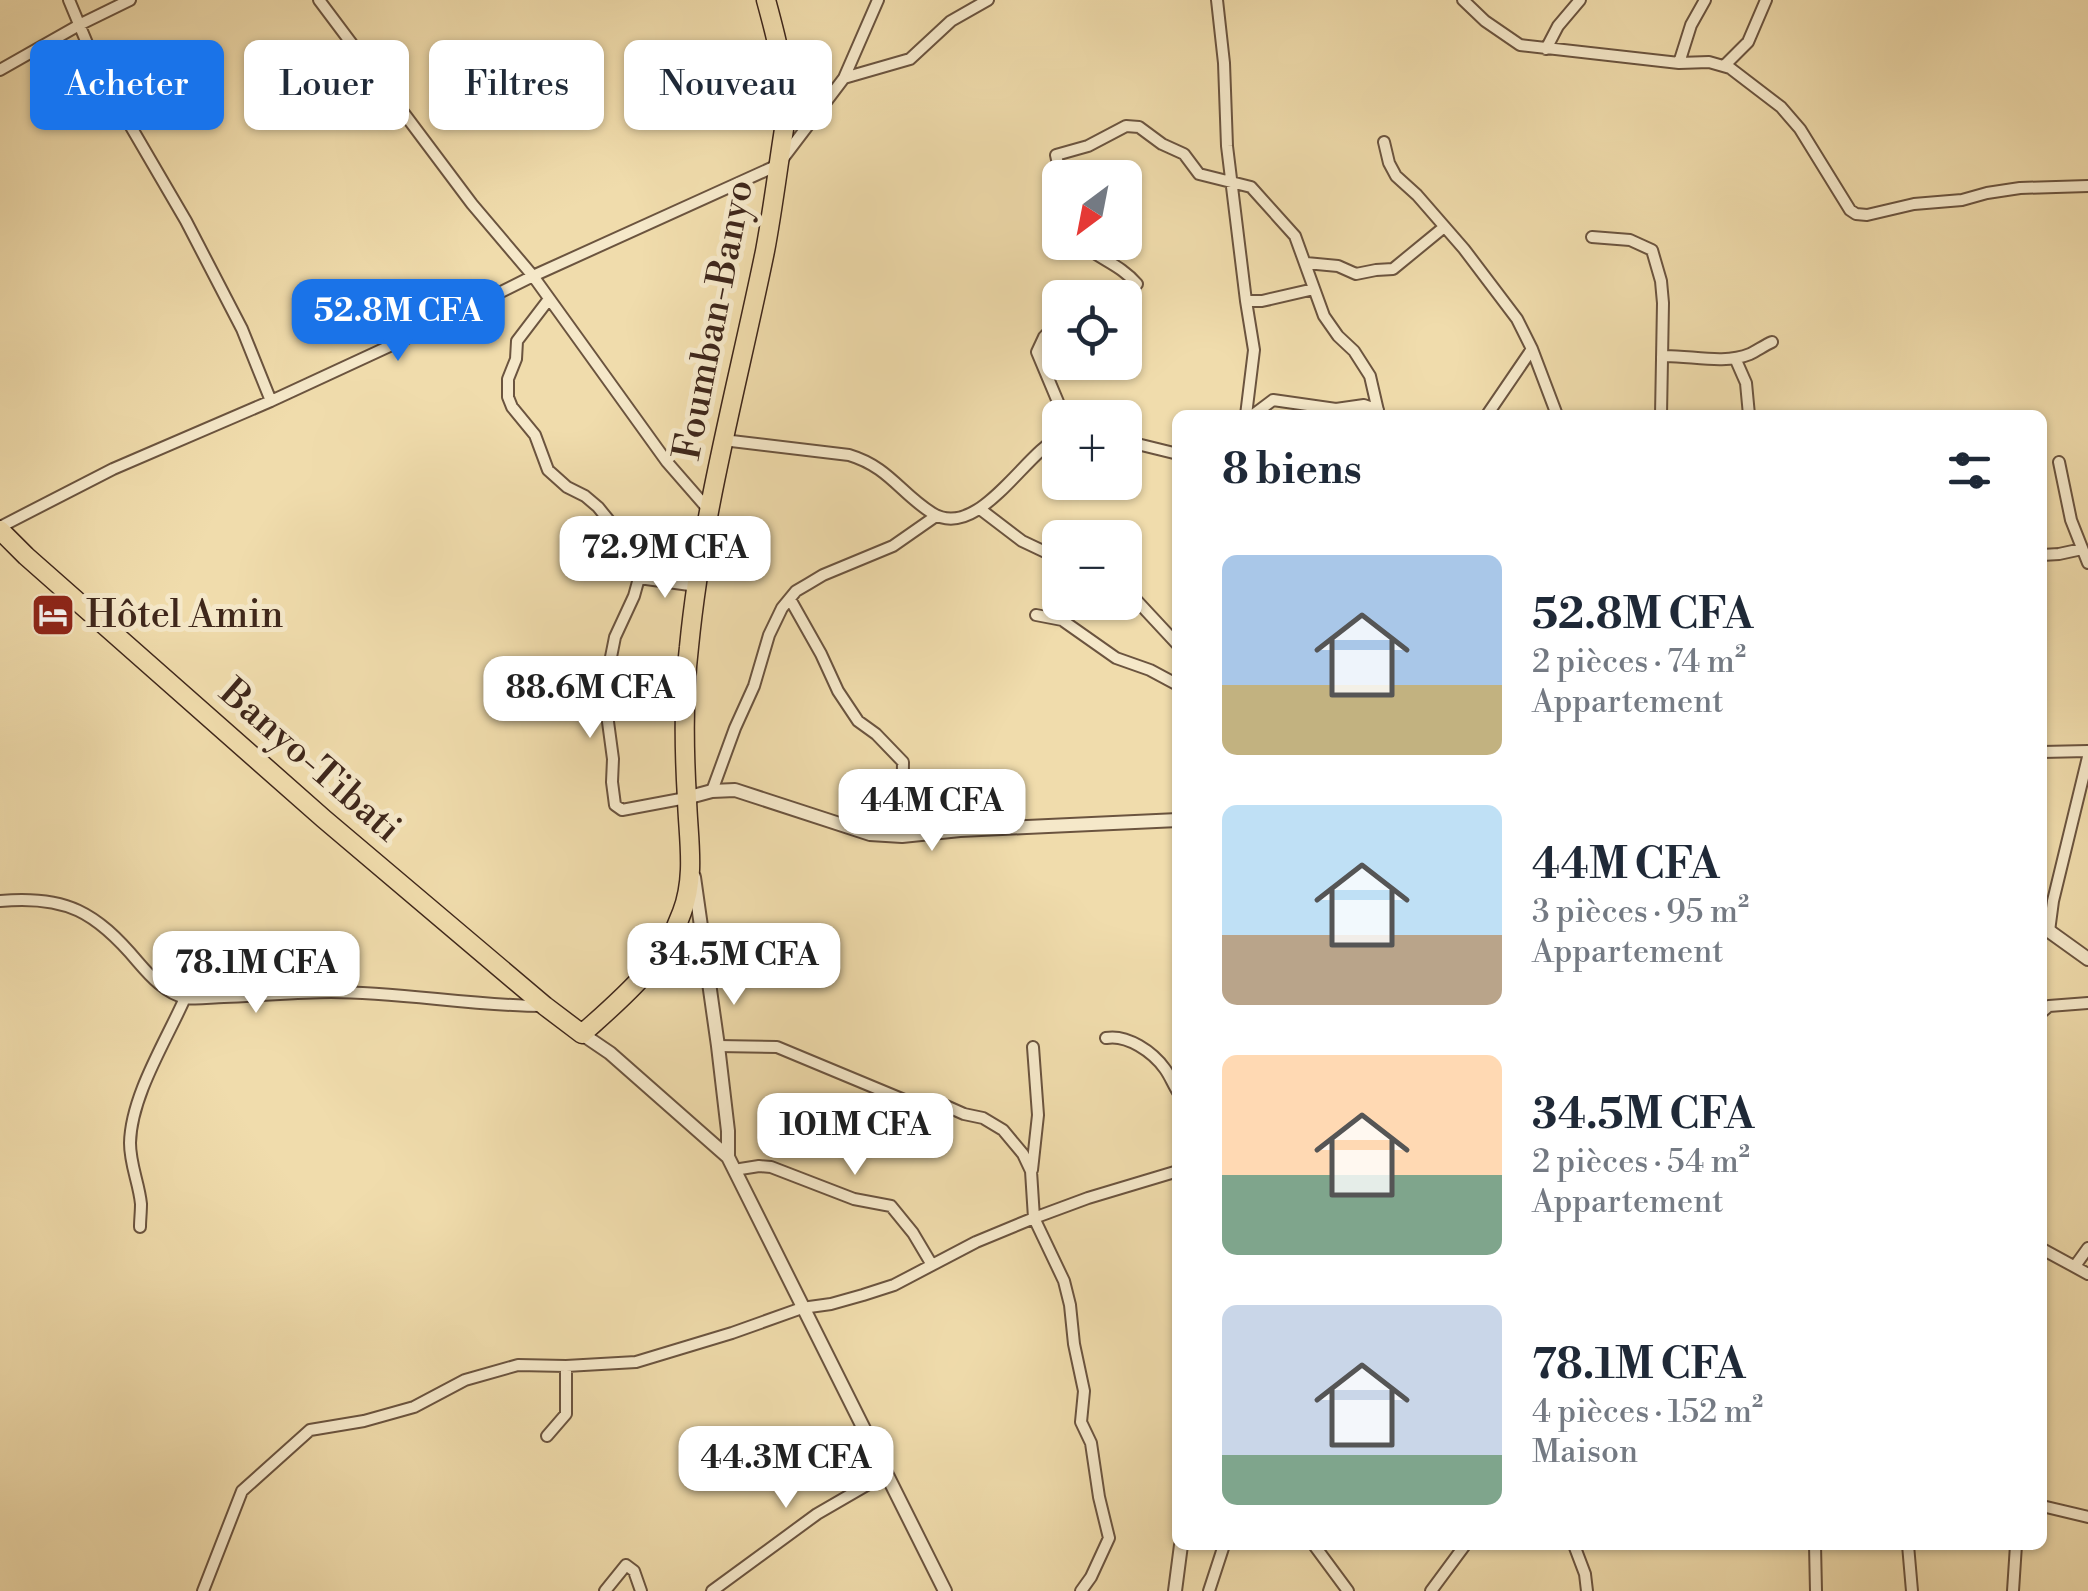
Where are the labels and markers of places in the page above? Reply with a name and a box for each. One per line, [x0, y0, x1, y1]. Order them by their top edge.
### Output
pin: 52.8M CFA [284, 279, 512, 364]
pin: 72.9M CFA [551, 516, 779, 601]
hotel icon: Hôtel Amin [30, 592, 76, 638]
place label: Hôtel Amin [86, 592, 283, 639]
pin: 88.6M CFA [476, 656, 704, 741]
pin: 44M CFA [840, 769, 1024, 854]
pin: 34.5M CFA [620, 923, 848, 1008]
pin: 78.1M CFA [142, 931, 370, 1016]
pin: 101M CFA [752, 1093, 958, 1178]
pin: 44.3M CFA [672, 1426, 900, 1511]

